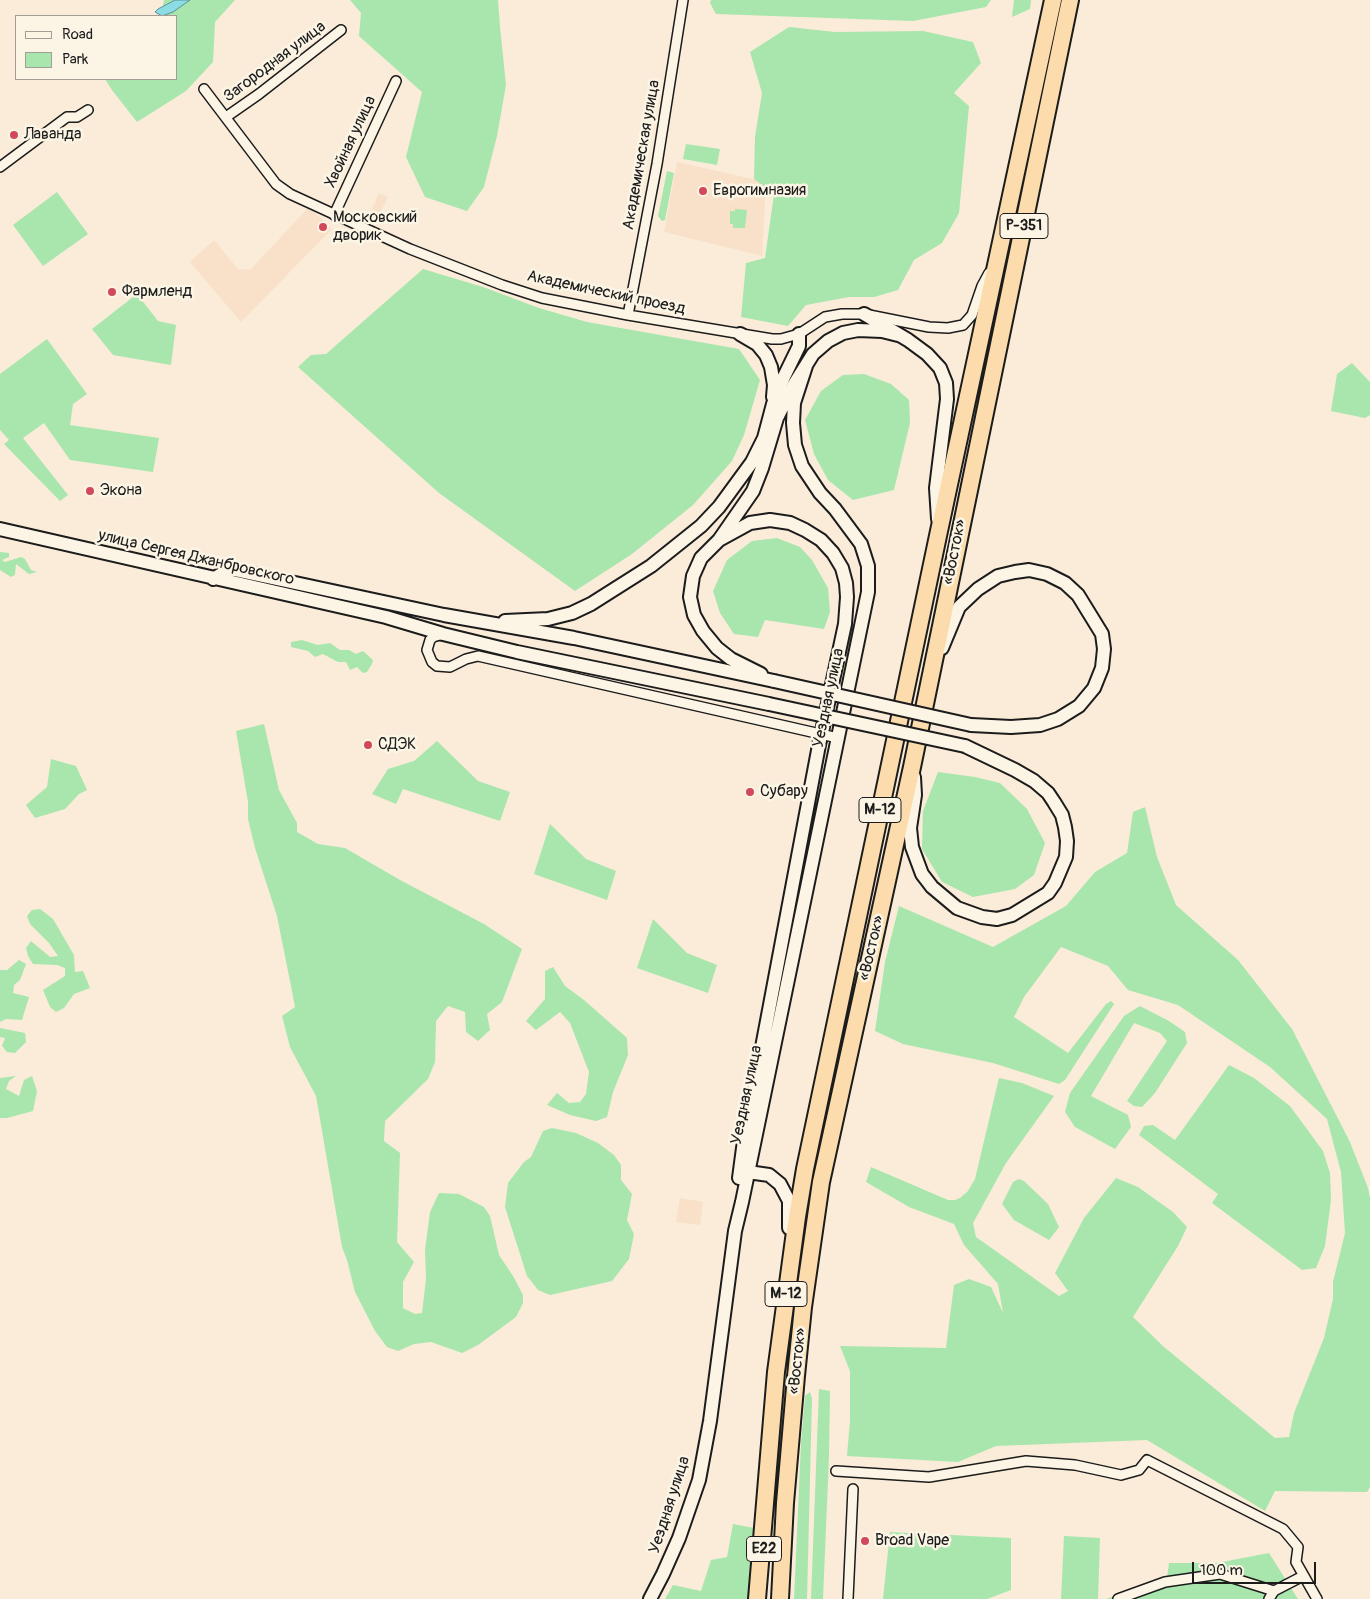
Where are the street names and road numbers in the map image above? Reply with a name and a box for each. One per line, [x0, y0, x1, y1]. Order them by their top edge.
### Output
street label: Загородная улица [220, 17, 330, 107]
street label: Академическая улица [619, 79, 665, 231]
street label: Хвойная улица [321, 93, 381, 191]
road number: Р-351 [1000, 214, 1048, 238]
street label: Академический проезд [525, 267, 687, 319]
street label: «Восток» [939, 518, 971, 586]
street label: улица Сергея Джанбровского [96, 526, 296, 590]
street label: Уездная улица [809, 647, 849, 749]
road number: М-12 [859, 798, 901, 822]
street label: «Восток» [855, 913, 889, 983]
street label: Уездная улица [727, 1044, 767, 1146]
road number: М-12 [765, 1282, 807, 1306]
street label: «Восток» [785, 1327, 811, 1395]
street label: Уездная улица [645, 1454, 695, 1556]
road number: E22 [746, 1536, 782, 1562]

